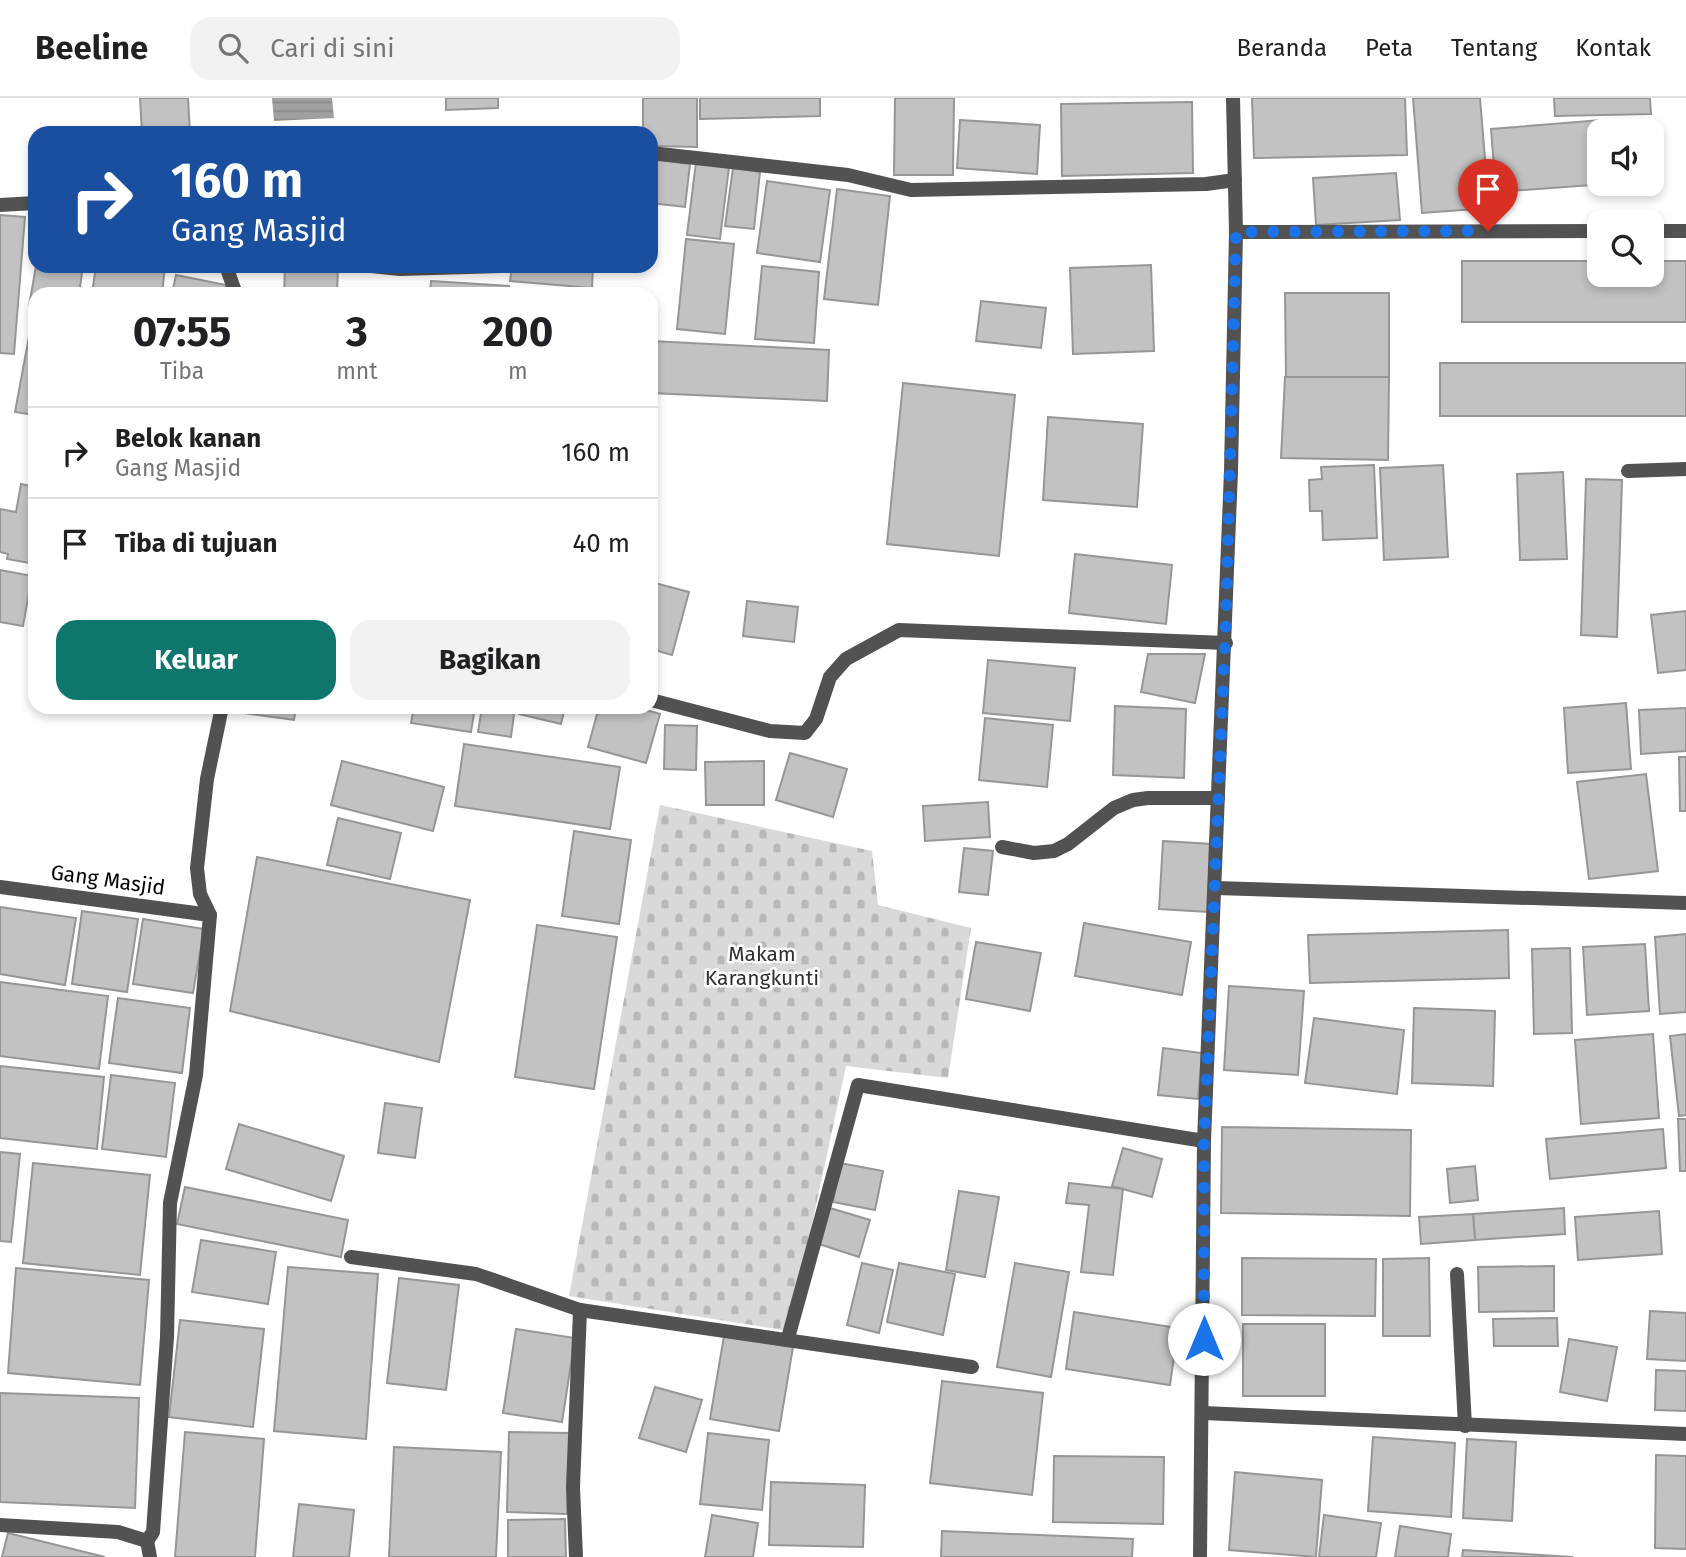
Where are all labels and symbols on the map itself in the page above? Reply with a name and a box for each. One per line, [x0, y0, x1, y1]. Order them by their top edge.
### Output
pin [1458, 159, 1518, 231]
street label: Gang Masjid [49, 859, 167, 901]
park label: Makam Karangkunti [705, 941, 819, 991]
position arrow [1167, 1302, 1241, 1376]

